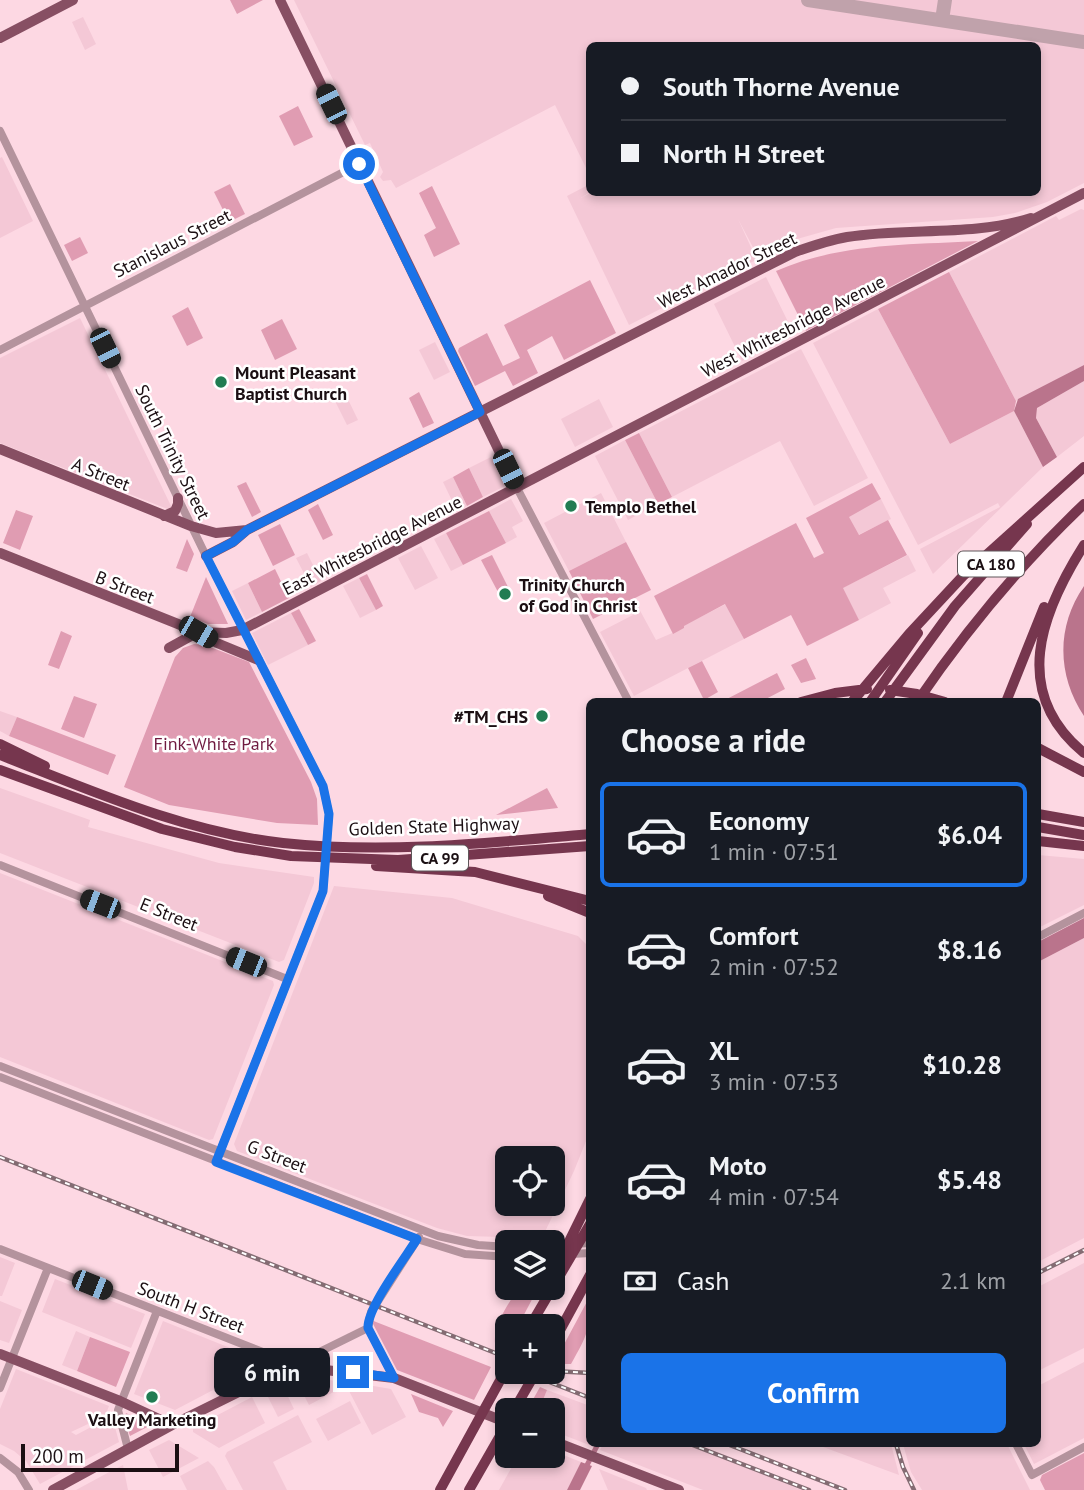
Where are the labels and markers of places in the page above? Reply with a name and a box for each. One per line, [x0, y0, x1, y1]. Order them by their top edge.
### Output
place label: Mount Pleasant Baptist Church [235, 361, 356, 405]
marker: Mount Pleasant Baptist Church [213, 374, 229, 390]
place label: Templo Bethel [585, 495, 697, 518]
marker: Templo Bethel [563, 498, 579, 514]
place label: Trinity Church of God in Christ [519, 573, 638, 617]
marker: Trinity Church of God in Christ [497, 586, 513, 602]
place label: #TM_CHS [454, 705, 528, 728]
marker: #TM_CHS [534, 708, 550, 724]
marker: Valley Marketing [144, 1389, 160, 1405]
place label: Valley Marketing [87, 1408, 216, 1431]

